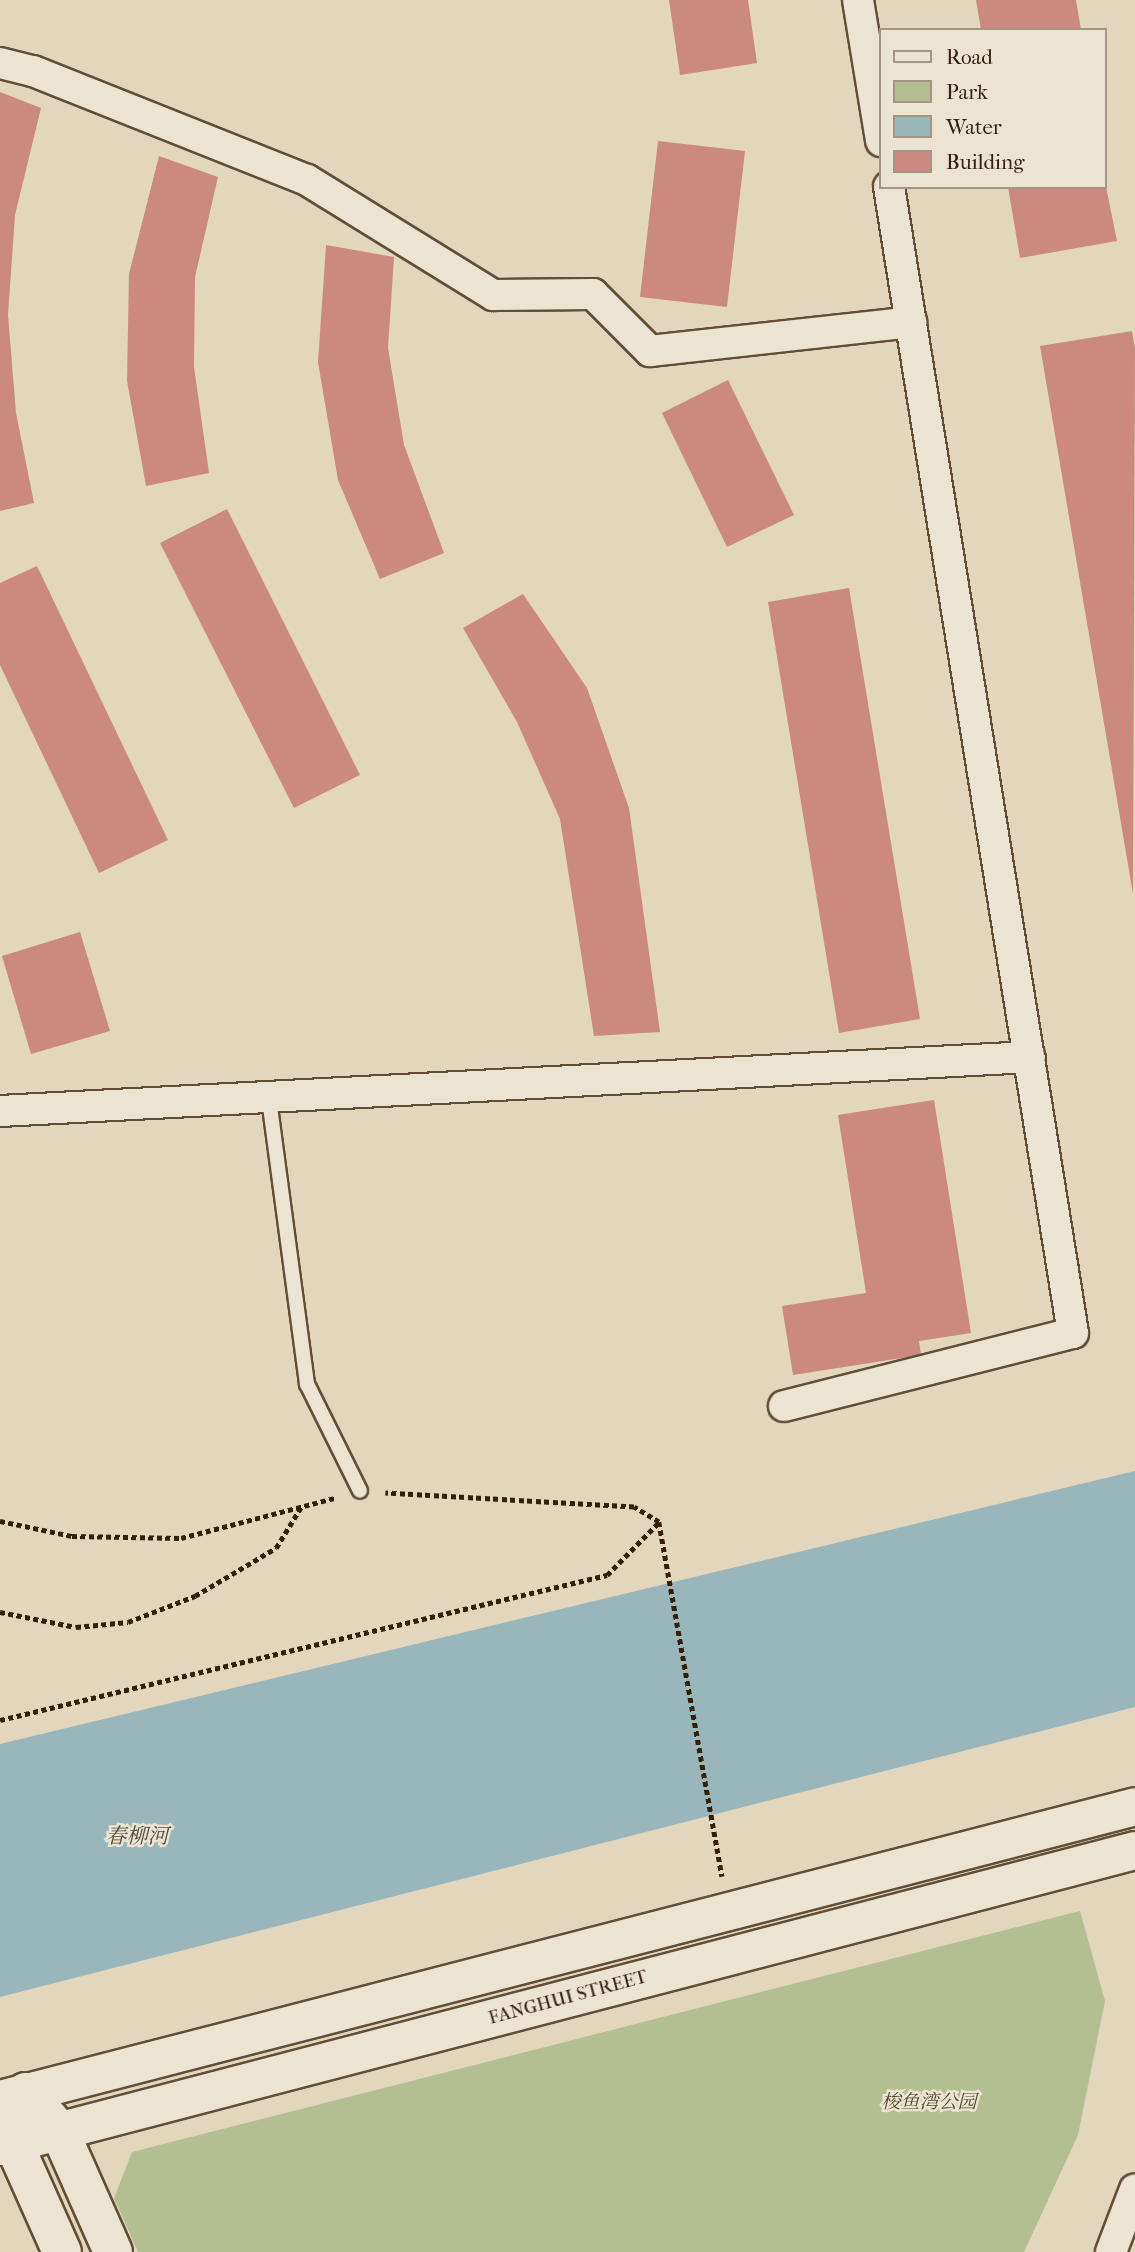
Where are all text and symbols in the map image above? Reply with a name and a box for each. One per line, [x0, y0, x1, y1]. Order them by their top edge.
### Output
legend [880, 28, 1107, 189]
text: Road [946, 45, 993, 69]
text: Park [946, 80, 988, 104]
text: Water [946, 115, 1002, 139]
text: Building [946, 150, 1024, 174]
water label: 春柳河 [106, 1823, 168, 1849]
street label: FANGHUI STREET [486, 1966, 650, 2030]
park label: 梭鱼湾公园 [882, 2092, 976, 2114]

